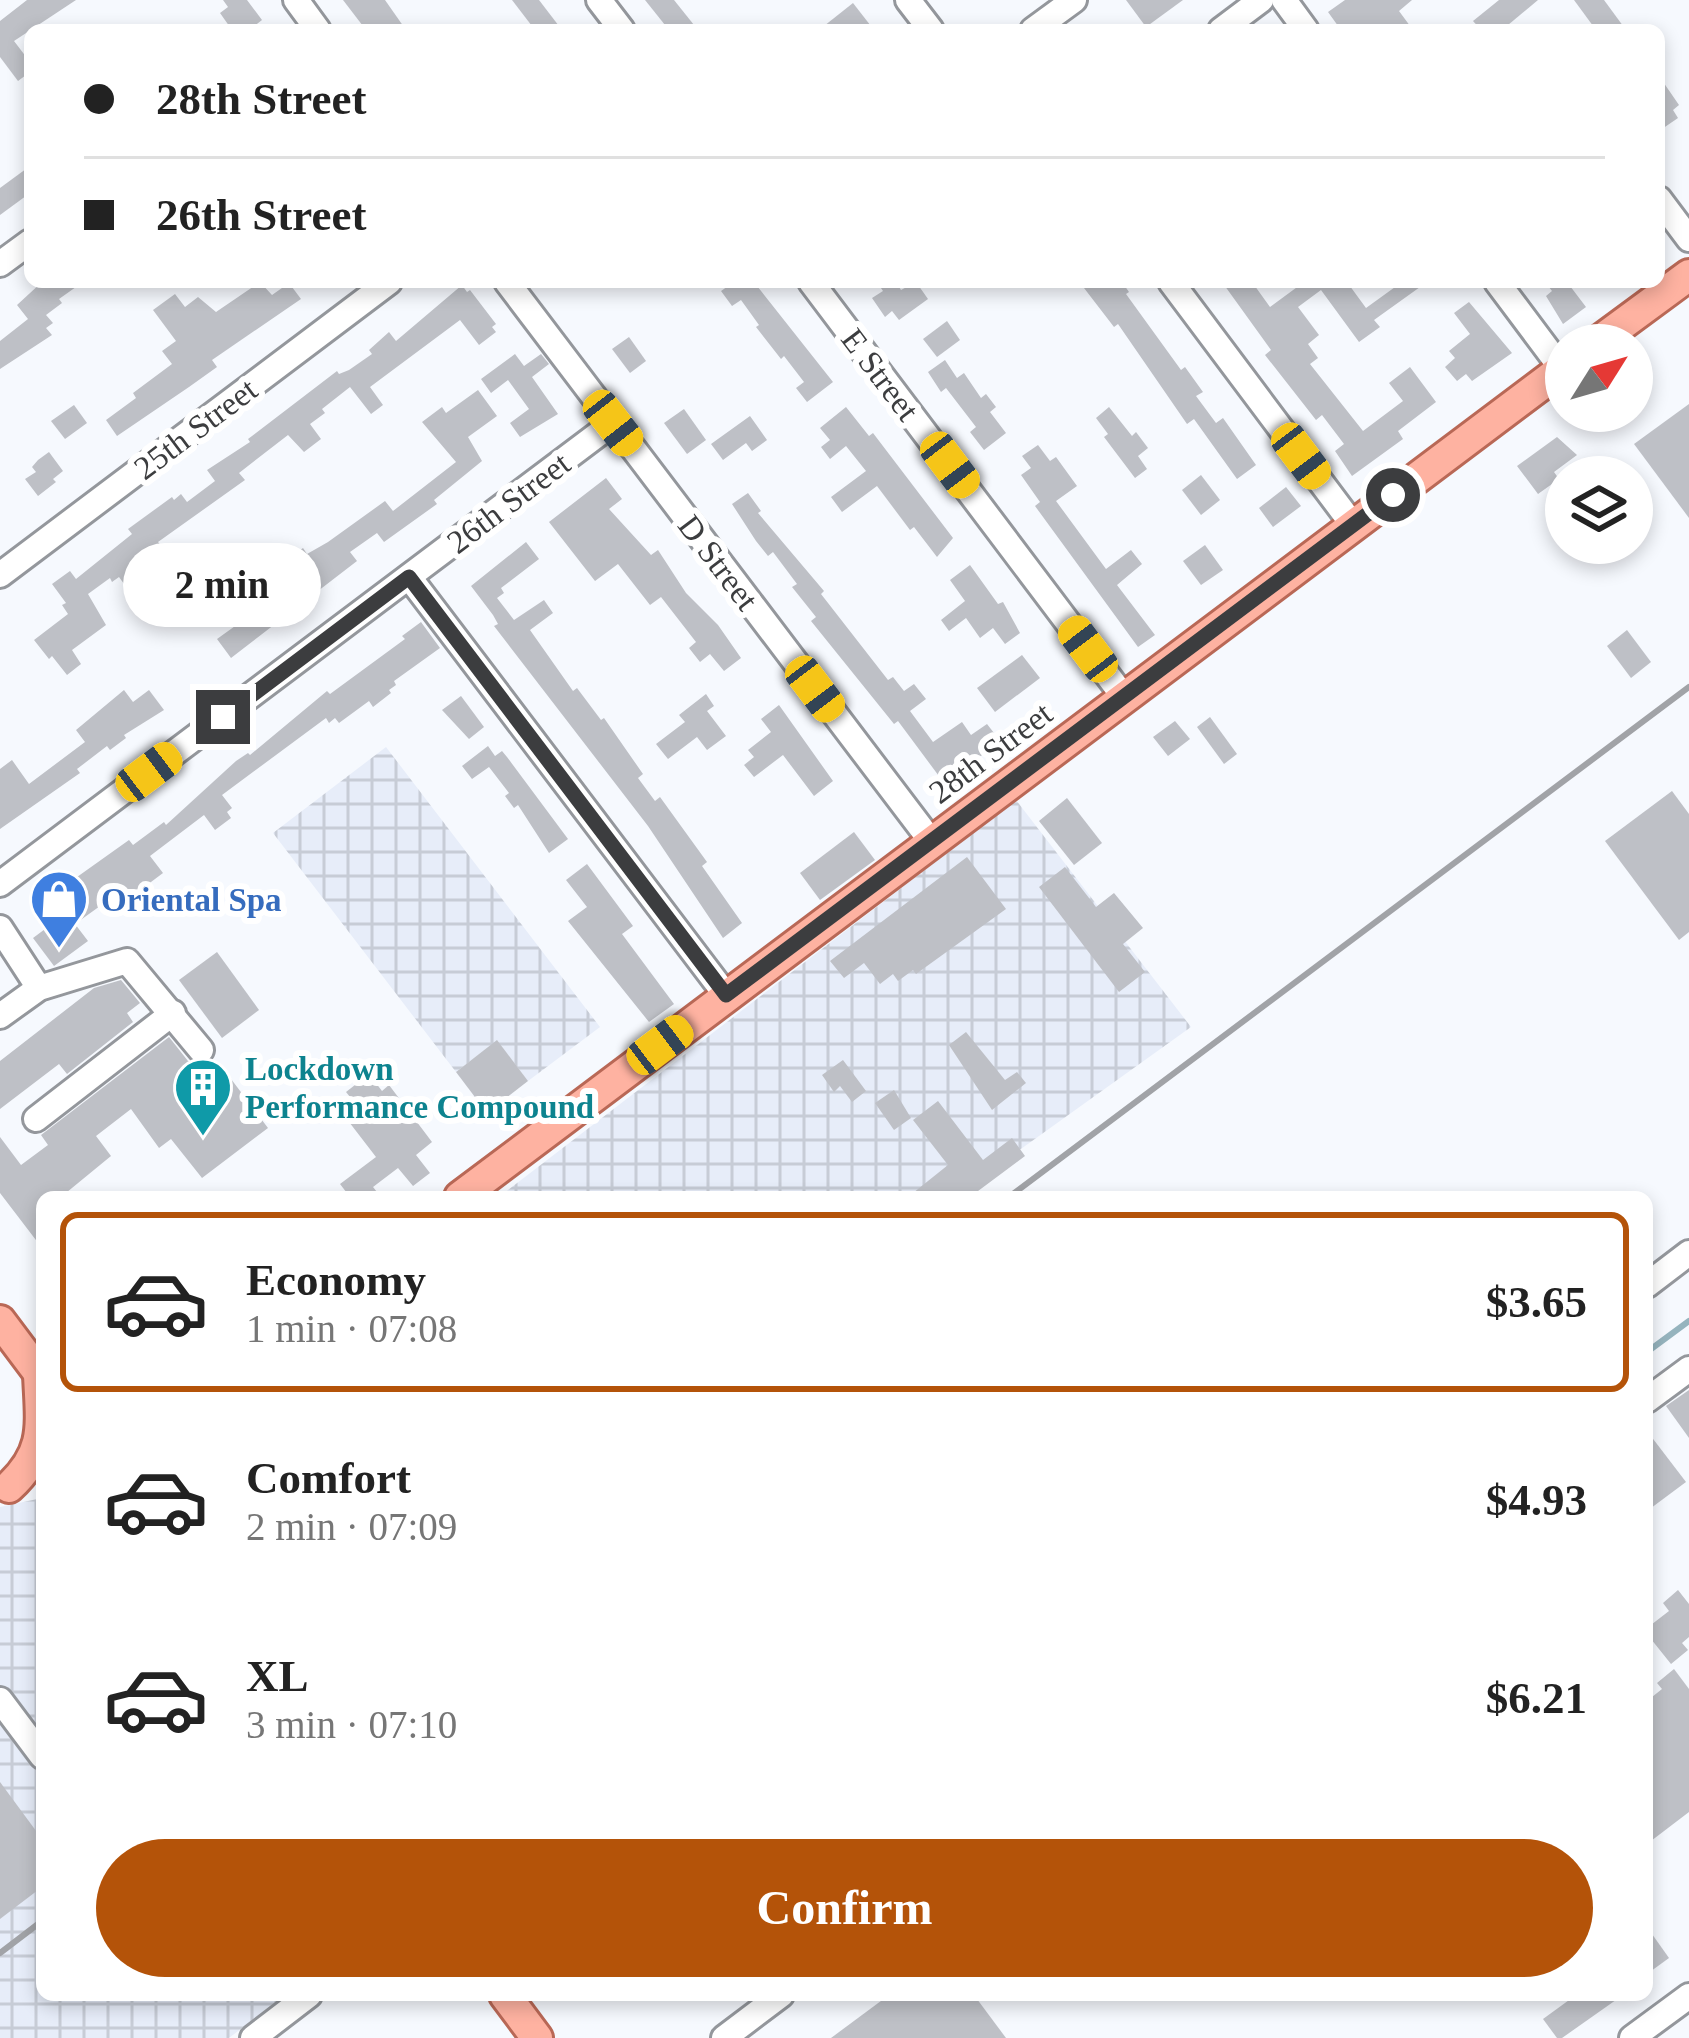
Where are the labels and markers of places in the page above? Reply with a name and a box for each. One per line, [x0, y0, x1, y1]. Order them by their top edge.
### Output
shop icon: Oriental Spa [28, 868, 90, 950]
place label: Oriental Spa [101, 882, 282, 918]
place label: Lockdown Performance Compound [245, 1051, 594, 1125]
building icon: Lockdown Performance Compound [172, 1056, 234, 1138]

